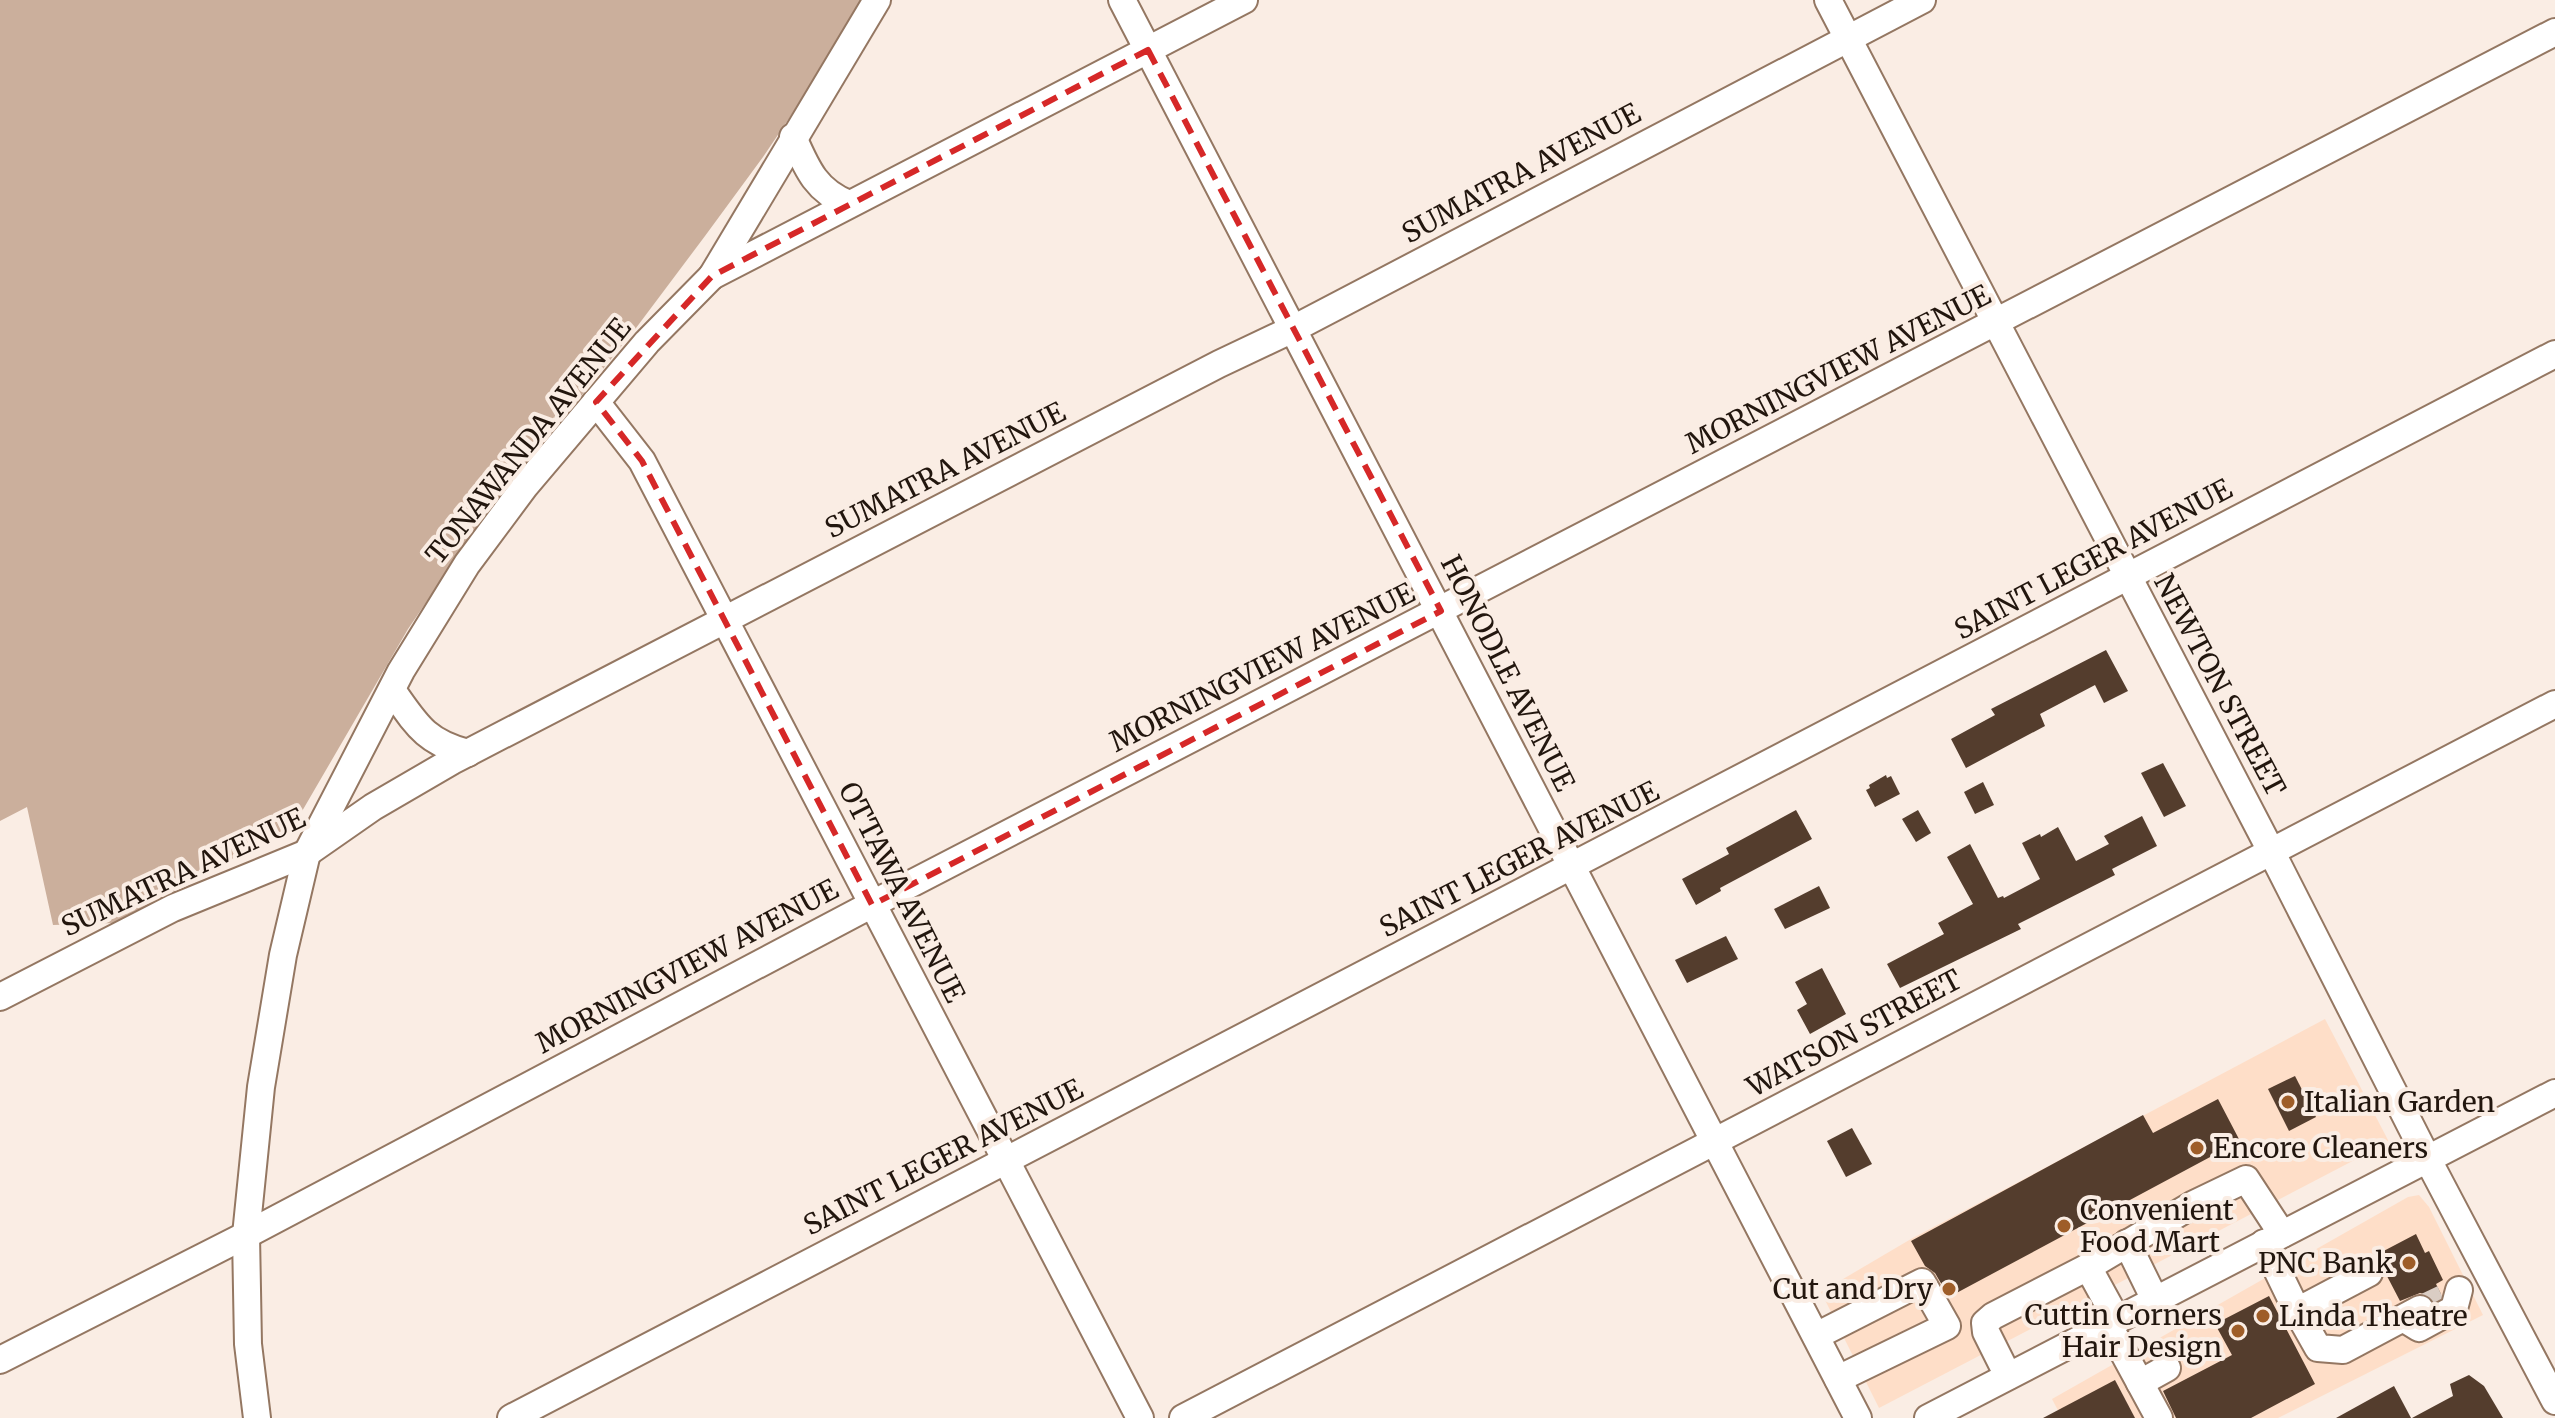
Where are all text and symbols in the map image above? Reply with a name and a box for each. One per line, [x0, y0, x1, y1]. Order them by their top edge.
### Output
street label: SUMATRA AVENUE [1396, 95, 1647, 251]
street label: MORNINGVIEW AVENUE [1680, 276, 1997, 462]
street label: TONAWANDA AVENUE [418, 311, 638, 571]
street label: SUMATRA AVENUE [819, 394, 1071, 546]
street label: SAINT LEGER AVENUE [1948, 470, 2238, 647]
street label: HONODLE AVENUE [1433, 549, 1583, 797]
street label: NEWTON STREET [2146, 568, 2294, 802]
street label: MORNINGVIEW AVENUE [1104, 574, 1421, 760]
street label: SAINT LEGER AVENUE [1373, 773, 1665, 945]
street label: OTTAWA AVENUE [831, 776, 973, 1009]
street label: SUMATRA AVENUE [55, 800, 311, 944]
street label: MORNINGVIEW AVENUE [530, 871, 845, 1061]
street label: WATSON STREET [1740, 961, 1968, 1105]
street label: SAINT LEGER AVENUE [797, 1071, 1089, 1243]
place label: Italian Garden [2304, 1084, 2495, 1120]
marker: Italian Garden [2279, 1093, 2297, 1111]
place label: Encore Cleaners [2213, 1130, 2428, 1166]
marker: Encore Cleaners [2188, 1139, 2206, 1157]
place label: Convenient Food Mart [2080, 1192, 2234, 1260]
marker: Convenient Food Mart [2055, 1217, 2073, 1235]
place label: PNC Bank [2258, 1245, 2393, 1281]
marker: PNC Bank [2400, 1254, 2418, 1272]
place label: Cut and Dry [1773, 1271, 1934, 1307]
marker: Cut and Dry [1940, 1280, 1958, 1298]
place label: Cuttin Corners Hair Design [2024, 1297, 2222, 1365]
place label: Linda Theatre [2279, 1298, 2468, 1334]
marker: Linda Theatre [2254, 1307, 2272, 1325]
marker: Cuttin Corners Hair Design [2229, 1322, 2247, 1340]

